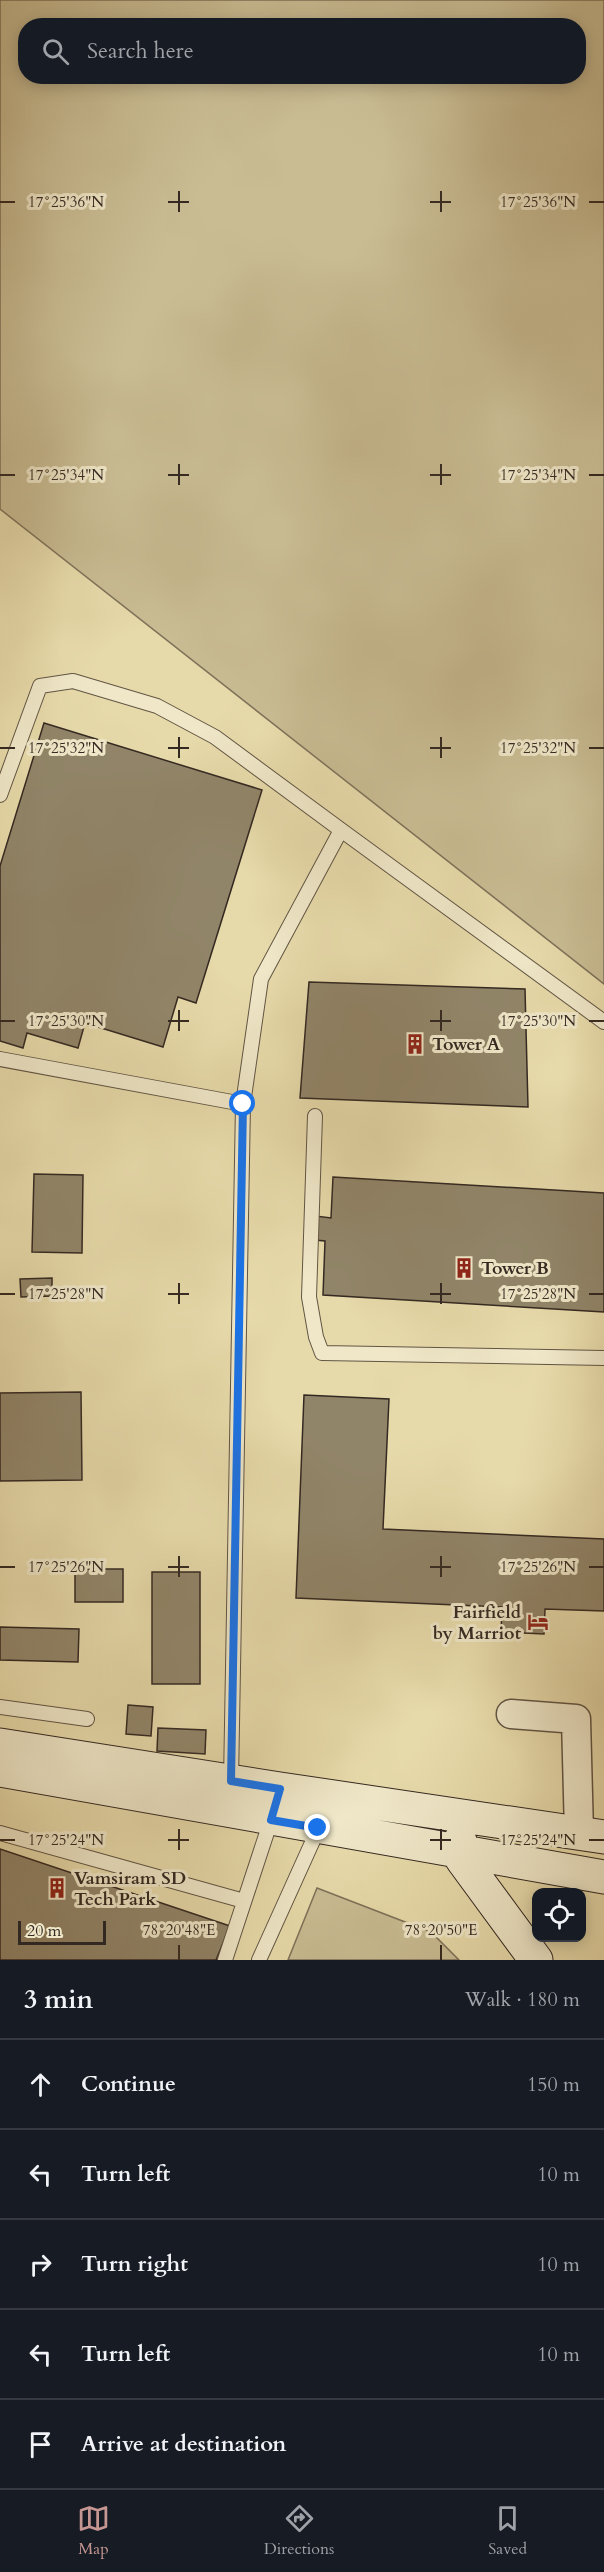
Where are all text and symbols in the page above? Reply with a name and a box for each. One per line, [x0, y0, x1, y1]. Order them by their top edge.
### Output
search box [18, 18, 586, 84]
icon: search [39, 35, 72, 68]
text: Search here [87, 36, 194, 66]
text: 17°25'36"N [28, 192, 104, 212]
text: 17°25'36"N [500, 192, 576, 212]
text: 17°25'34"N [28, 465, 104, 485]
text: 17°25'34"N [500, 465, 576, 485]
text: 17°25'32"N [28, 738, 104, 758]
text: 17°25'32"N [500, 738, 576, 758]
text: 17°25'30"N [28, 1011, 104, 1031]
text: 17°25'30"N [500, 1011, 576, 1031]
building icon: Tower A [403, 1032, 427, 1056]
place label: Tower A [432, 1032, 501, 1057]
route start [229, 1090, 255, 1116]
building icon: Tower B [452, 1256, 476, 1280]
place label: Tower B [481, 1256, 549, 1281]
text: 17°25'28"N [28, 1284, 104, 1304]
text: 17°25'28"N [500, 1284, 576, 1304]
text: 17°25'26"N [28, 1557, 104, 1577]
text: 17°25'26"N [500, 1557, 576, 1577]
place label: Fairfield by Marriot [433, 1600, 522, 1646]
hotel icon: Fairfield by Marriot [526, 1610, 550, 1634]
route end [304, 1814, 330, 1840]
text: 17°25'24"N [28, 1830, 104, 1850]
text: 17°25'24"N [500, 1830, 576, 1850]
place label: Vamsiram SD Tech Park [74, 1866, 186, 1912]
building icon: Vamsiram SD Tech Park [45, 1876, 69, 1900]
map controls [532, 1888, 586, 1942]
button: locate [532, 1888, 586, 1942]
scale bar [18, 1918, 106, 1946]
text: 20 m [27, 1920, 61, 1942]
text: 78°20'48"E [143, 1920, 215, 1940]
text: 78°20'50"E [405, 1920, 477, 1940]
text: 3 min [24, 1982, 93, 2017]
text: Walk · 180 m [465, 1986, 580, 2013]
icon: ahead [24, 2068, 57, 2101]
text: Continue [81, 2069, 176, 2099]
text: 150 m [527, 2071, 580, 2098]
icon: left [24, 2158, 57, 2191]
text: Turn left [81, 2159, 170, 2189]
text: 10 m [537, 2161, 580, 2188]
icon: right [24, 2248, 57, 2281]
text: Turn right [81, 2249, 188, 2279]
text: 10 m [537, 2251, 580, 2278]
icon: left [24, 2338, 57, 2371]
text: Turn left [81, 2339, 170, 2369]
text: 10 m [537, 2341, 580, 2368]
icon: arrive [24, 2428, 57, 2461]
text: Arrive at destination [81, 2429, 286, 2459]
tab: Map [77, 2502, 110, 2560]
tab: Directions [264, 2502, 334, 2560]
tab: Saved [488, 2502, 527, 2560]

